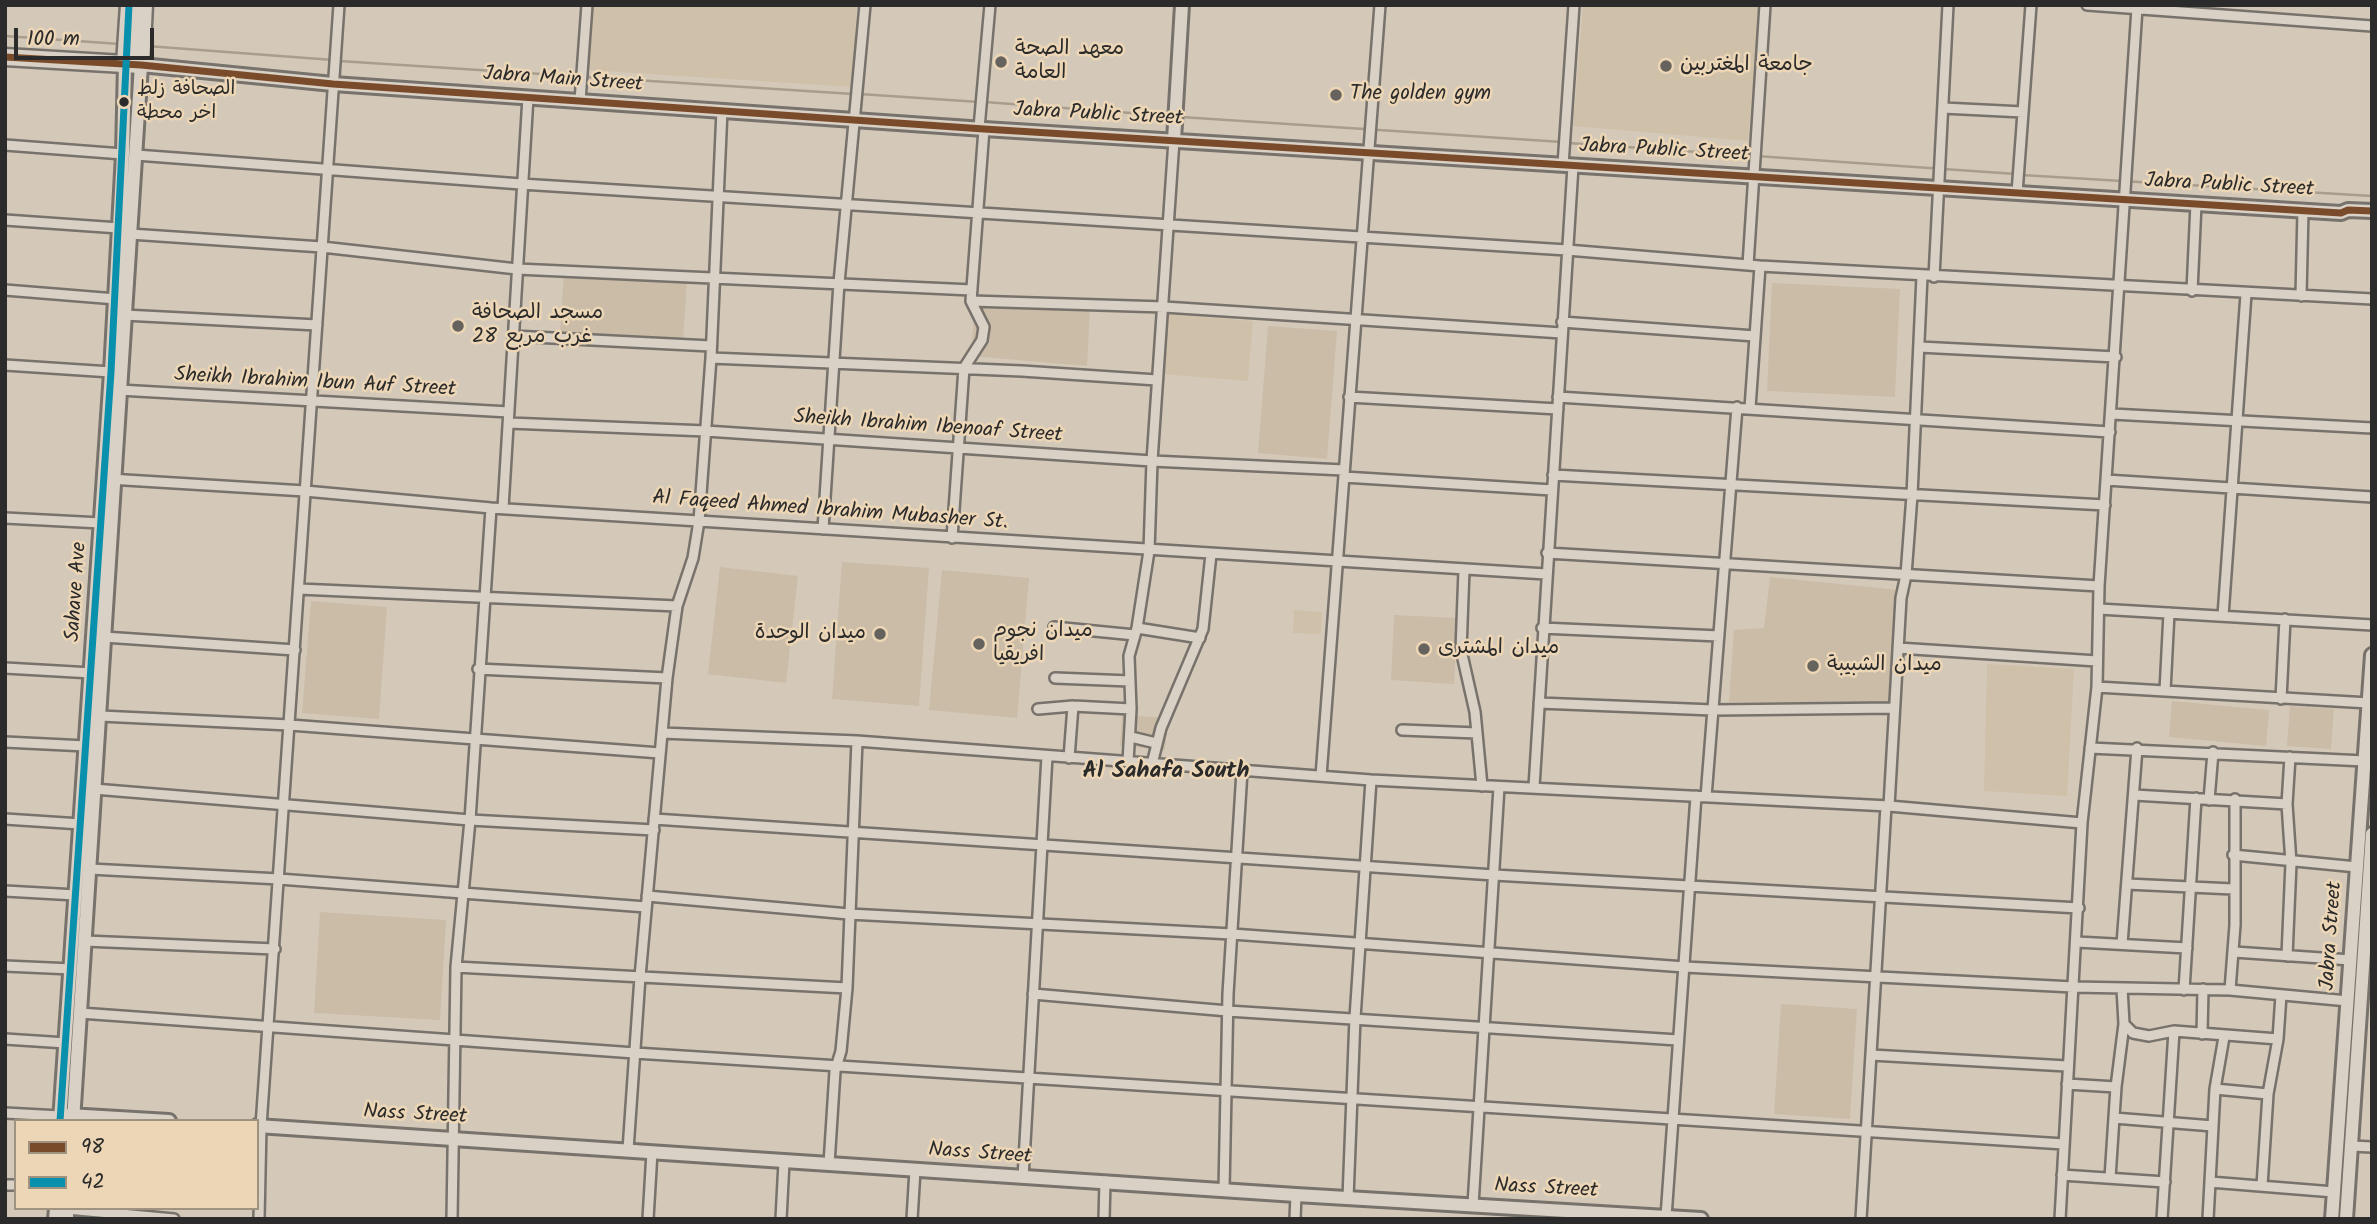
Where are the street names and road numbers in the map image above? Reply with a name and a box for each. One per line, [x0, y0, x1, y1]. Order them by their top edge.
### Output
street label: Jabra Main Street [482, 63, 644, 99]
street label: Jabra Public Street [1013, 99, 1183, 133]
street label: Jabra Public Street [1579, 135, 1749, 169]
street label: Jabra Public Street [2144, 170, 2314, 204]
street label: Sheikh Ibrahim Ibun Auf Street [174, 364, 456, 404]
street label: Sheikh Ibrahim Ibenoaf Street [793, 406, 1063, 450]
street label: Al Faqeed Ahmed Ibrahim Mubasher St. [651, 487, 1009, 537]
street label: Sahave Ave [62, 541, 94, 643]
street label: Jabra Street [2317, 881, 2349, 991]
street label: Nass Street [363, 1101, 467, 1131]
street label: Nass Street [927, 1139, 1033, 1171]
street label: Nass Street [1494, 1175, 1598, 1205]

